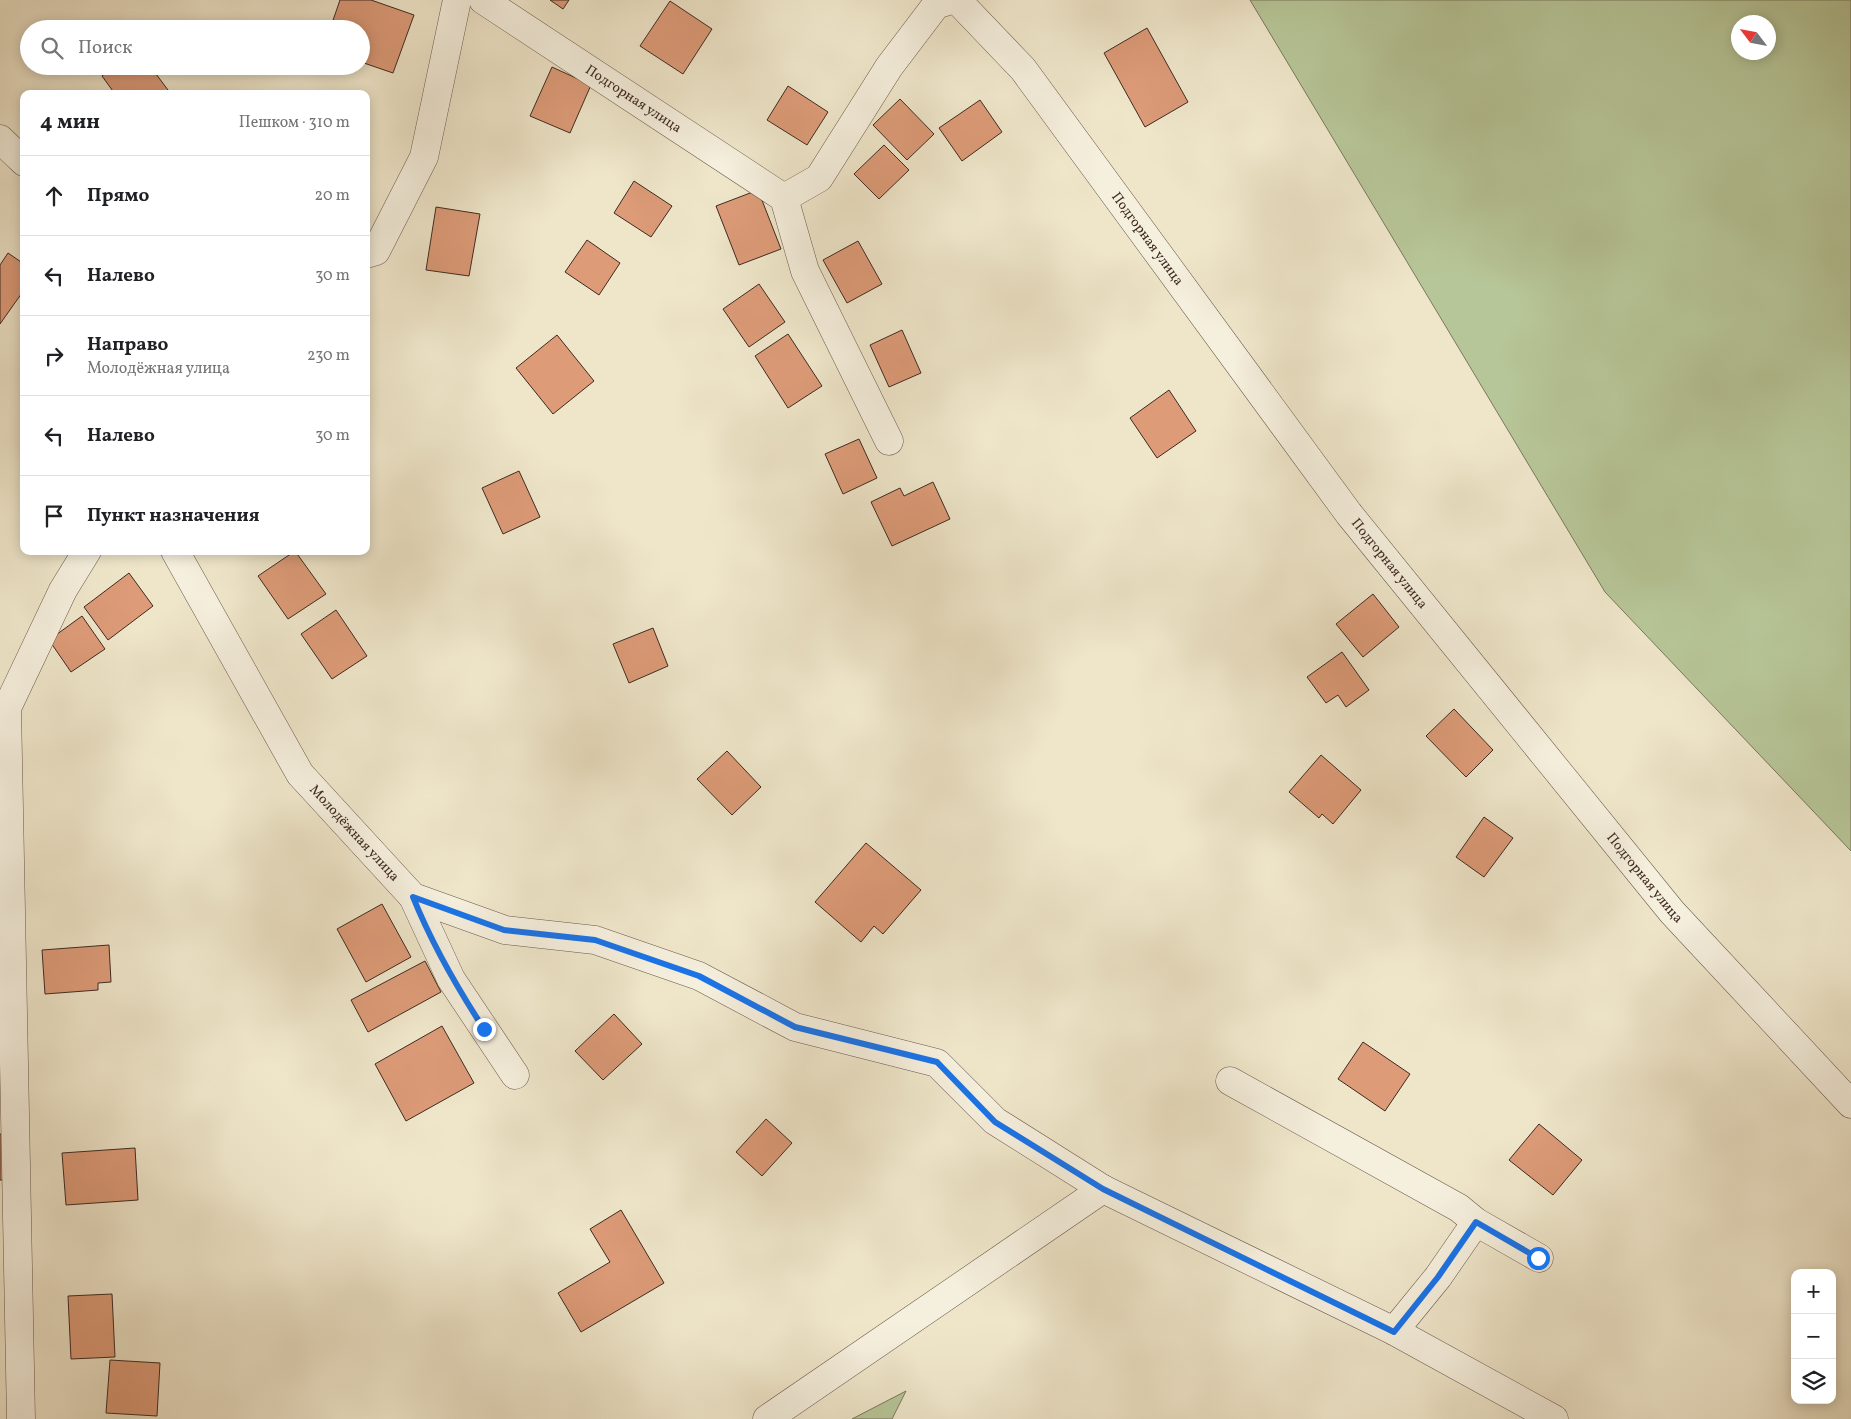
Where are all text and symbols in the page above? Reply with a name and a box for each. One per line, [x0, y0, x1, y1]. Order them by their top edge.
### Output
north arrow [1731, 15, 1776, 60]
search box [20, 20, 370, 75]
icon: search [38, 34, 66, 62]
text: Поиск [78, 35, 132, 61]
street label: Подгорная улица [582, 60, 685, 137]
text: 4 мин [40, 108, 100, 137]
text: Пешком · 310 m [239, 112, 350, 134]
icon: ahead [40, 182, 68, 210]
text: Прямо [87, 183, 149, 209]
text: 20 m [315, 185, 350, 207]
street label: Подгорная улица [1107, 188, 1188, 289]
icon: left [40, 262, 68, 290]
text: Налево [87, 263, 155, 289]
text: 30 m [315, 265, 350, 287]
text: Направо [87, 332, 169, 358]
icon: right [40, 342, 68, 370]
text: 230 m [307, 345, 350, 367]
text: Молодёжная улица [87, 358, 230, 380]
icon: left [40, 422, 68, 450]
text: Налево [87, 423, 155, 449]
text: 30 m [315, 425, 350, 447]
icon: arrive [40, 502, 68, 530]
text: Пункт назначения [87, 503, 260, 529]
street label: Подгорная улица [1347, 514, 1432, 613]
street label: Молодёжная улица [305, 781, 404, 886]
street label: Подгорная улица [1602, 829, 1687, 927]
route end [473, 1018, 496, 1041]
route start [1527, 1247, 1550, 1270]
map controls [1791, 1269, 1836, 1404]
button: + [1791, 1269, 1836, 1314]
button: − [1791, 1314, 1836, 1359]
button: layers [1791, 1359, 1836, 1404]

